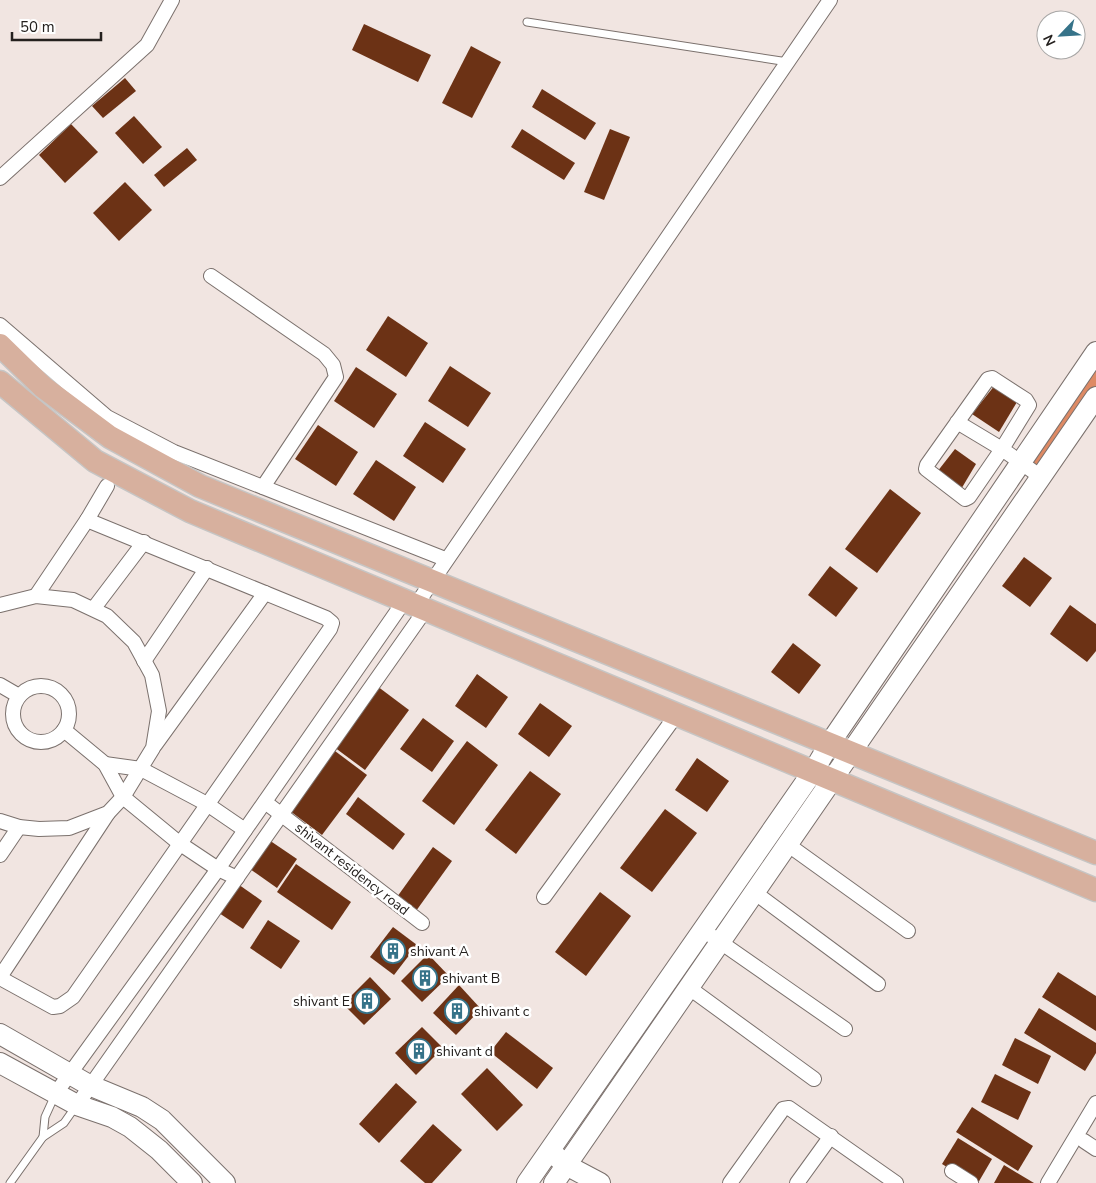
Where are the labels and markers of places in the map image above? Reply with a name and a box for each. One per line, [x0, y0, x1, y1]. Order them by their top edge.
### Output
building icon: shivant A [380, 938, 406, 964]
place label: shivant A [410, 942, 469, 961]
building icon: shivant B [412, 965, 438, 991]
place label: shivant B [442, 969, 500, 988]
building icon: shivant E [354, 988, 380, 1014]
place label: shivant E [293, 992, 350, 1011]
building icon: shivant c [444, 998, 470, 1024]
place label: shivant c [474, 1002, 530, 1021]
building icon: shivant d [406, 1038, 432, 1064]
place label: shivant d [436, 1042, 493, 1061]

